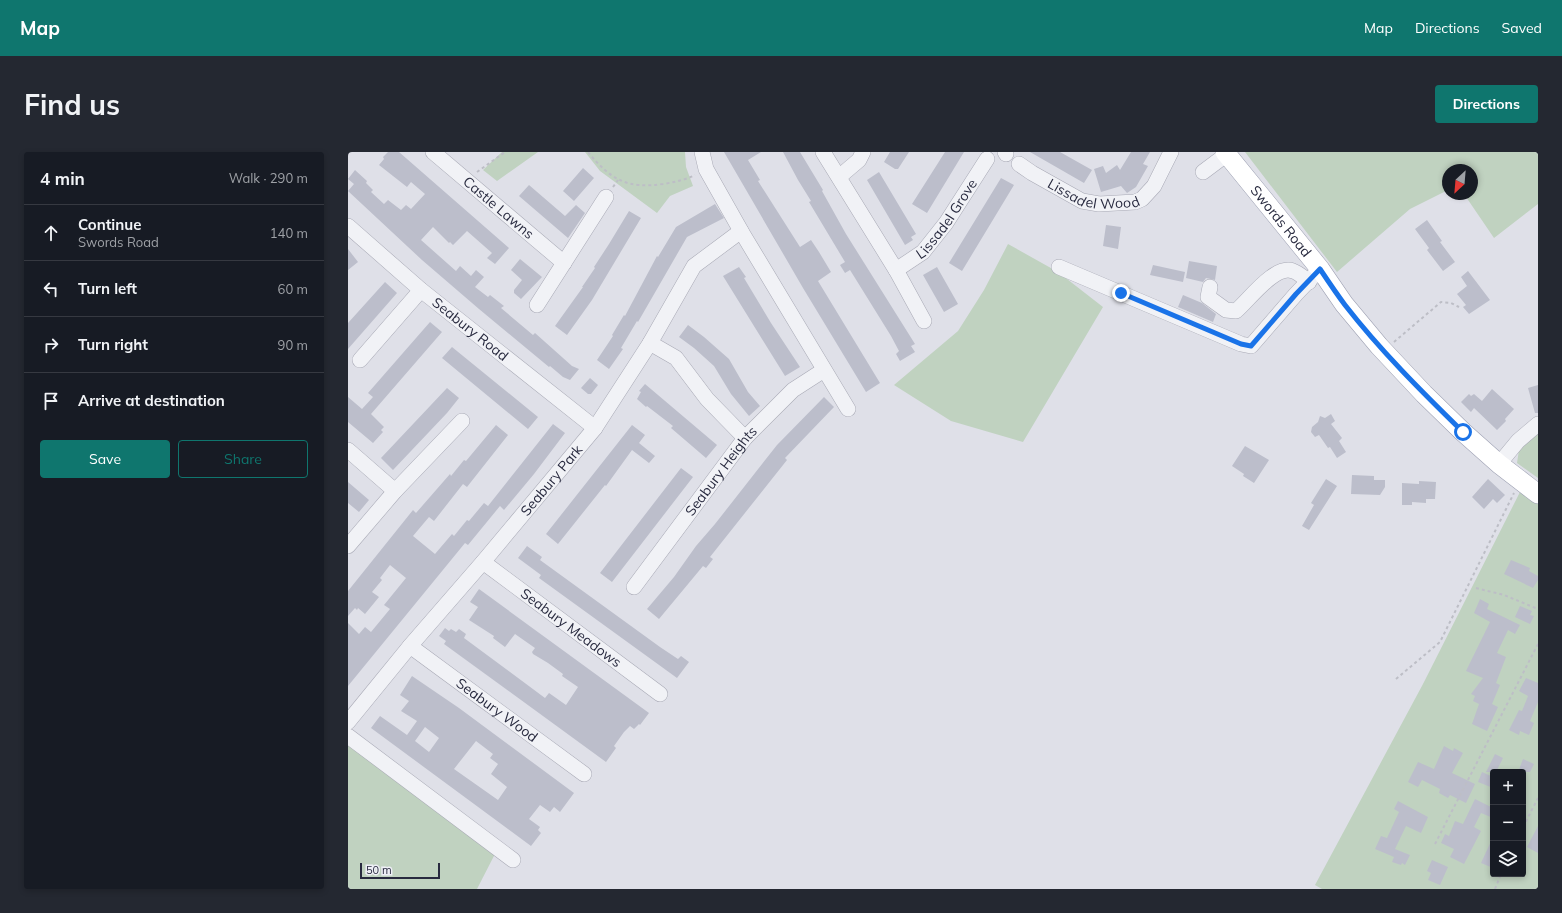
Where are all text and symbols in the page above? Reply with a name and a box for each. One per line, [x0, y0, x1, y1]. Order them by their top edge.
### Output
text: Map [20, 16, 60, 40]
text: Map [1364, 19, 1393, 37]
text: Directions [1415, 19, 1480, 37]
text: Saved [1502, 19, 1542, 37]
button: Directions [1435, 85, 1538, 123]
text: Find us [24, 87, 120, 122]
north arrow [1442, 164, 1478, 200]
text: 4 min [40, 168, 85, 189]
text: Walk · 290 m [229, 170, 308, 186]
street label: Castle Lawns [459, 172, 538, 243]
street label: Lissadel Grove [912, 175, 981, 263]
street label: Lissadel Wood [1045, 175, 1143, 213]
street label: Swords Road [1247, 182, 1316, 261]
text: Continue [78, 215, 141, 234]
icon: ahead [40, 222, 62, 244]
text: 140 m [270, 225, 308, 241]
text: Swords Road [78, 234, 159, 250]
icon: left [40, 278, 62, 300]
text: Turn left [78, 279, 137, 298]
text: 60 m [278, 281, 308, 297]
route end [1112, 284, 1130, 302]
street label: Seabury Road [429, 293, 512, 365]
icon: right [40, 334, 62, 356]
text: Turn right [78, 335, 148, 354]
text: 90 m [278, 337, 308, 353]
icon: arrive [40, 390, 62, 412]
text: Arrive at destination [78, 391, 225, 410]
street label: Seabury Heights [681, 422, 761, 519]
route start [1454, 423, 1472, 441]
button: Save [40, 440, 170, 478]
button: Share [178, 440, 308, 478]
street label: Seabury Park [516, 440, 587, 519]
street label: Seabury Meadows [517, 584, 625, 671]
street label: Seabury Wood [453, 674, 541, 746]
map controls [1490, 769, 1526, 877]
button: + [1490, 769, 1526, 805]
button: − [1490, 805, 1526, 841]
button: layers [1490, 841, 1526, 877]
scale bar [360, 861, 440, 880]
text: 50 m [366, 863, 392, 877]

